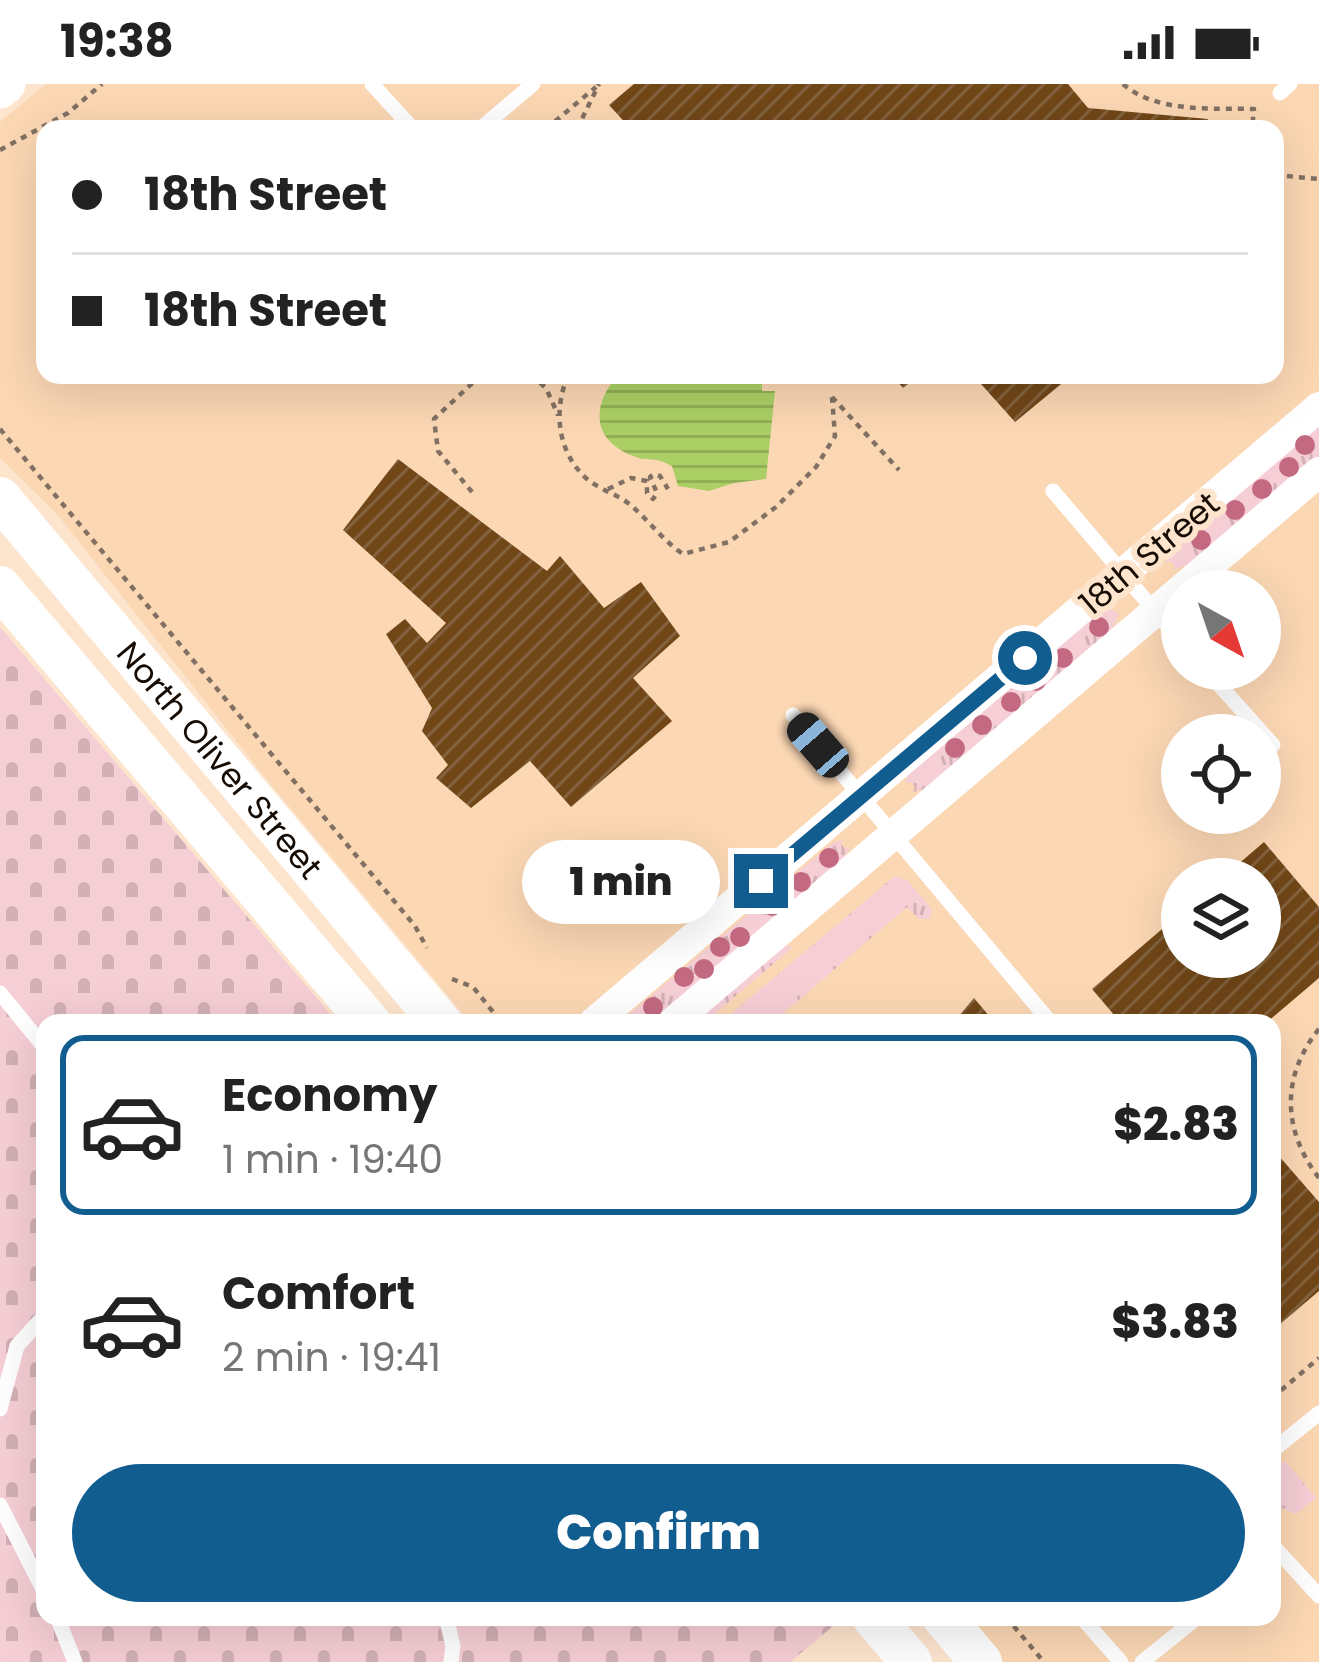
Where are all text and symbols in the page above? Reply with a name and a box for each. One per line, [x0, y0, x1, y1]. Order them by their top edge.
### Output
text: 19:38 [60, 10, 174, 73]
text: 18th Street [144, 163, 387, 226]
text: 18th Street [144, 279, 387, 342]
street label: 18th Street [1069, 481, 1230, 626]
north arrow [1161, 570, 1281, 690]
map controls [1161, 570, 1281, 978]
street label: North Oliver Street [106, 631, 333, 889]
route start [998, 631, 1052, 685]
car [781, 706, 855, 784]
button: locate [1161, 714, 1281, 834]
callout: 1 min [521, 839, 719, 923]
text: 1 min [570, 854, 672, 909]
route end [734, 854, 788, 908]
button: layers [1161, 858, 1281, 978]
text: Economy [222, 1064, 437, 1127]
icon: car [78, 1071, 186, 1179]
text: $2.83 [1113, 1093, 1239, 1156]
text: 1 min · 19:40 [222, 1132, 443, 1187]
text: Comfort [222, 1262, 415, 1325]
icon: car [78, 1269, 186, 1377]
text: $3.83 [1111, 1291, 1239, 1354]
text: 2 min · 19:41 [222, 1330, 441, 1385]
button: Confirm [72, 1464, 1245, 1602]

